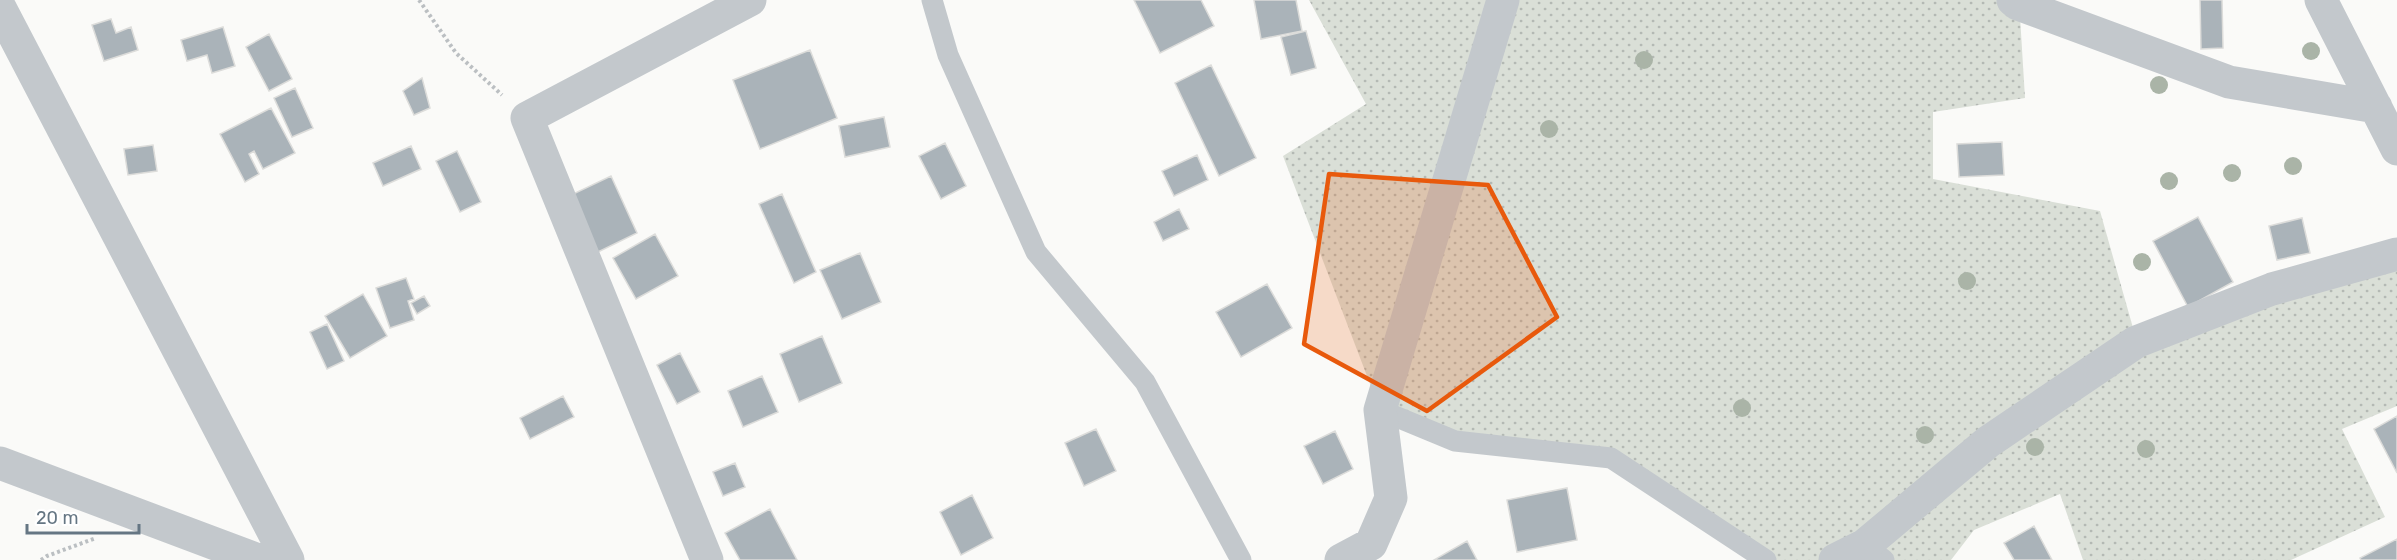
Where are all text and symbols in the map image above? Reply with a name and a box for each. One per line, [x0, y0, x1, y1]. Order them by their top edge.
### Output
scale bar [27, 497, 140, 535]
text: 20 m [36, 507, 78, 529]

